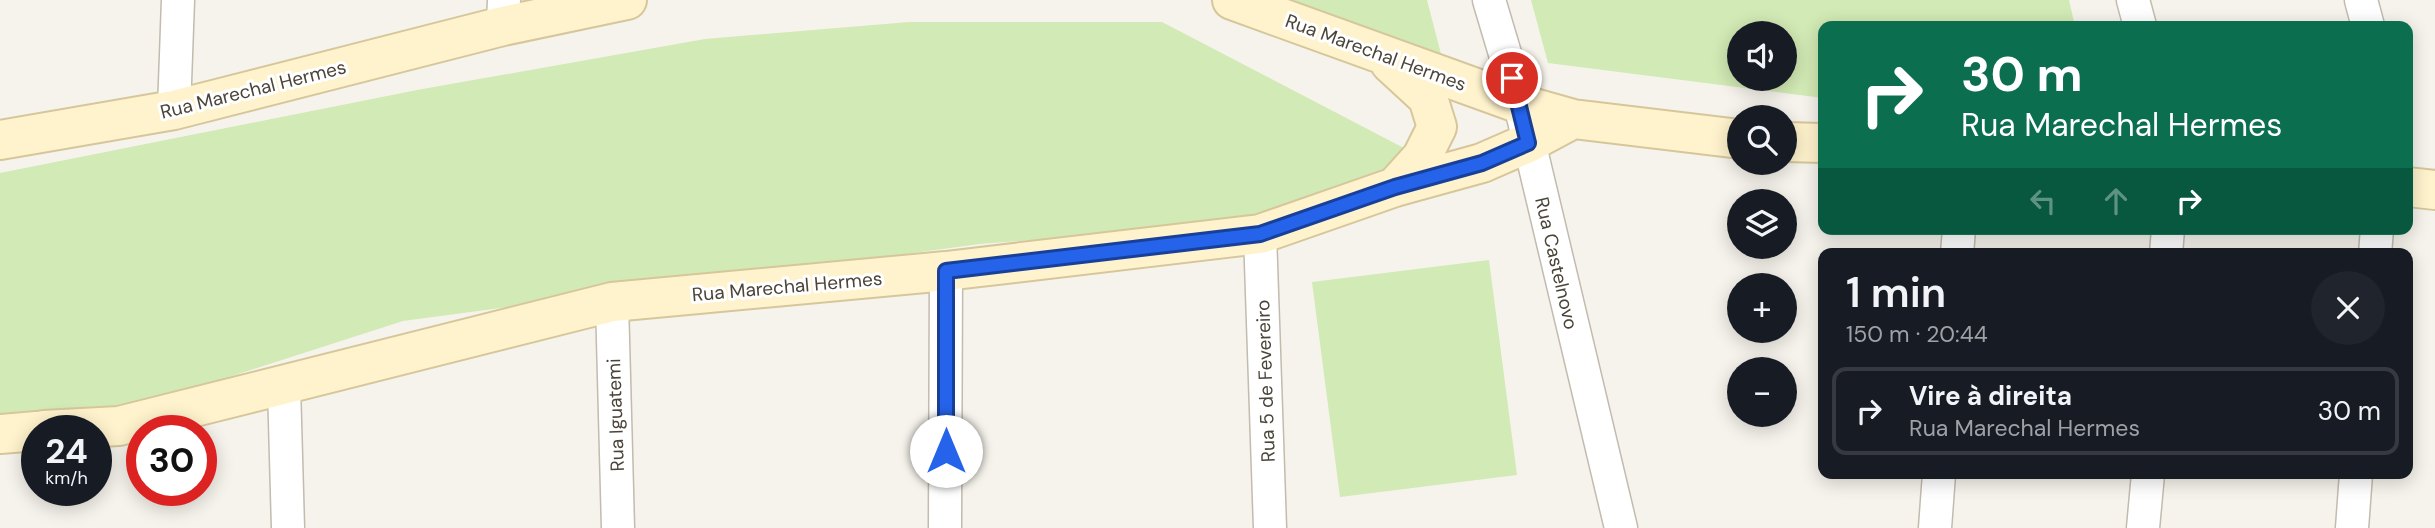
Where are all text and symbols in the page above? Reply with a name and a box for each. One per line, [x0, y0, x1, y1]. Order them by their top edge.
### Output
street label: Rua Marechal Hermes [1282, 8, 1470, 97]
map controls [1727, 21, 1797, 427]
button: sound [1727, 21, 1797, 91]
text: 30 m [1961, 42, 2083, 106]
pin [1482, 48, 1542, 108]
icon: right [1846, 49, 1937, 140]
street label: Rua Marechal Hermes [158, 54, 349, 125]
icon: arrive [1493, 59, 1531, 97]
text: Rua Marechal Hermes [1961, 104, 2282, 146]
button: search [1727, 105, 1797, 175]
icon: left [2024, 182, 2062, 220]
icon: ahead [2097, 182, 2135, 220]
icon: right [2170, 182, 2208, 220]
button: layers [1727, 189, 1797, 259]
street label: Rua Castelnovo [1529, 194, 1584, 332]
text: 1 min [1846, 265, 1946, 320]
street label: Rua Marechal Hermes [691, 266, 883, 307]
button: close [2311, 271, 2385, 345]
button: + [1727, 273, 1797, 343]
street label: Rua 5 de Fevereiro [1250, 299, 1281, 463]
text: 150 m · 20:44 [1846, 319, 1988, 349]
button: − [1727, 357, 1797, 427]
street label: Rua Iguatemi [601, 358, 630, 472]
text: Vire à direita [1909, 379, 2072, 413]
icon: right [1850, 392, 1888, 430]
text: 30 m [2318, 394, 2381, 428]
text: Rua Marechal Hermes [1909, 413, 2140, 443]
position arrow [909, 414, 983, 488]
speed limit sign: 30 [126, 415, 217, 506]
text: 24 [45, 428, 88, 474]
text: km/h [45, 466, 88, 490]

